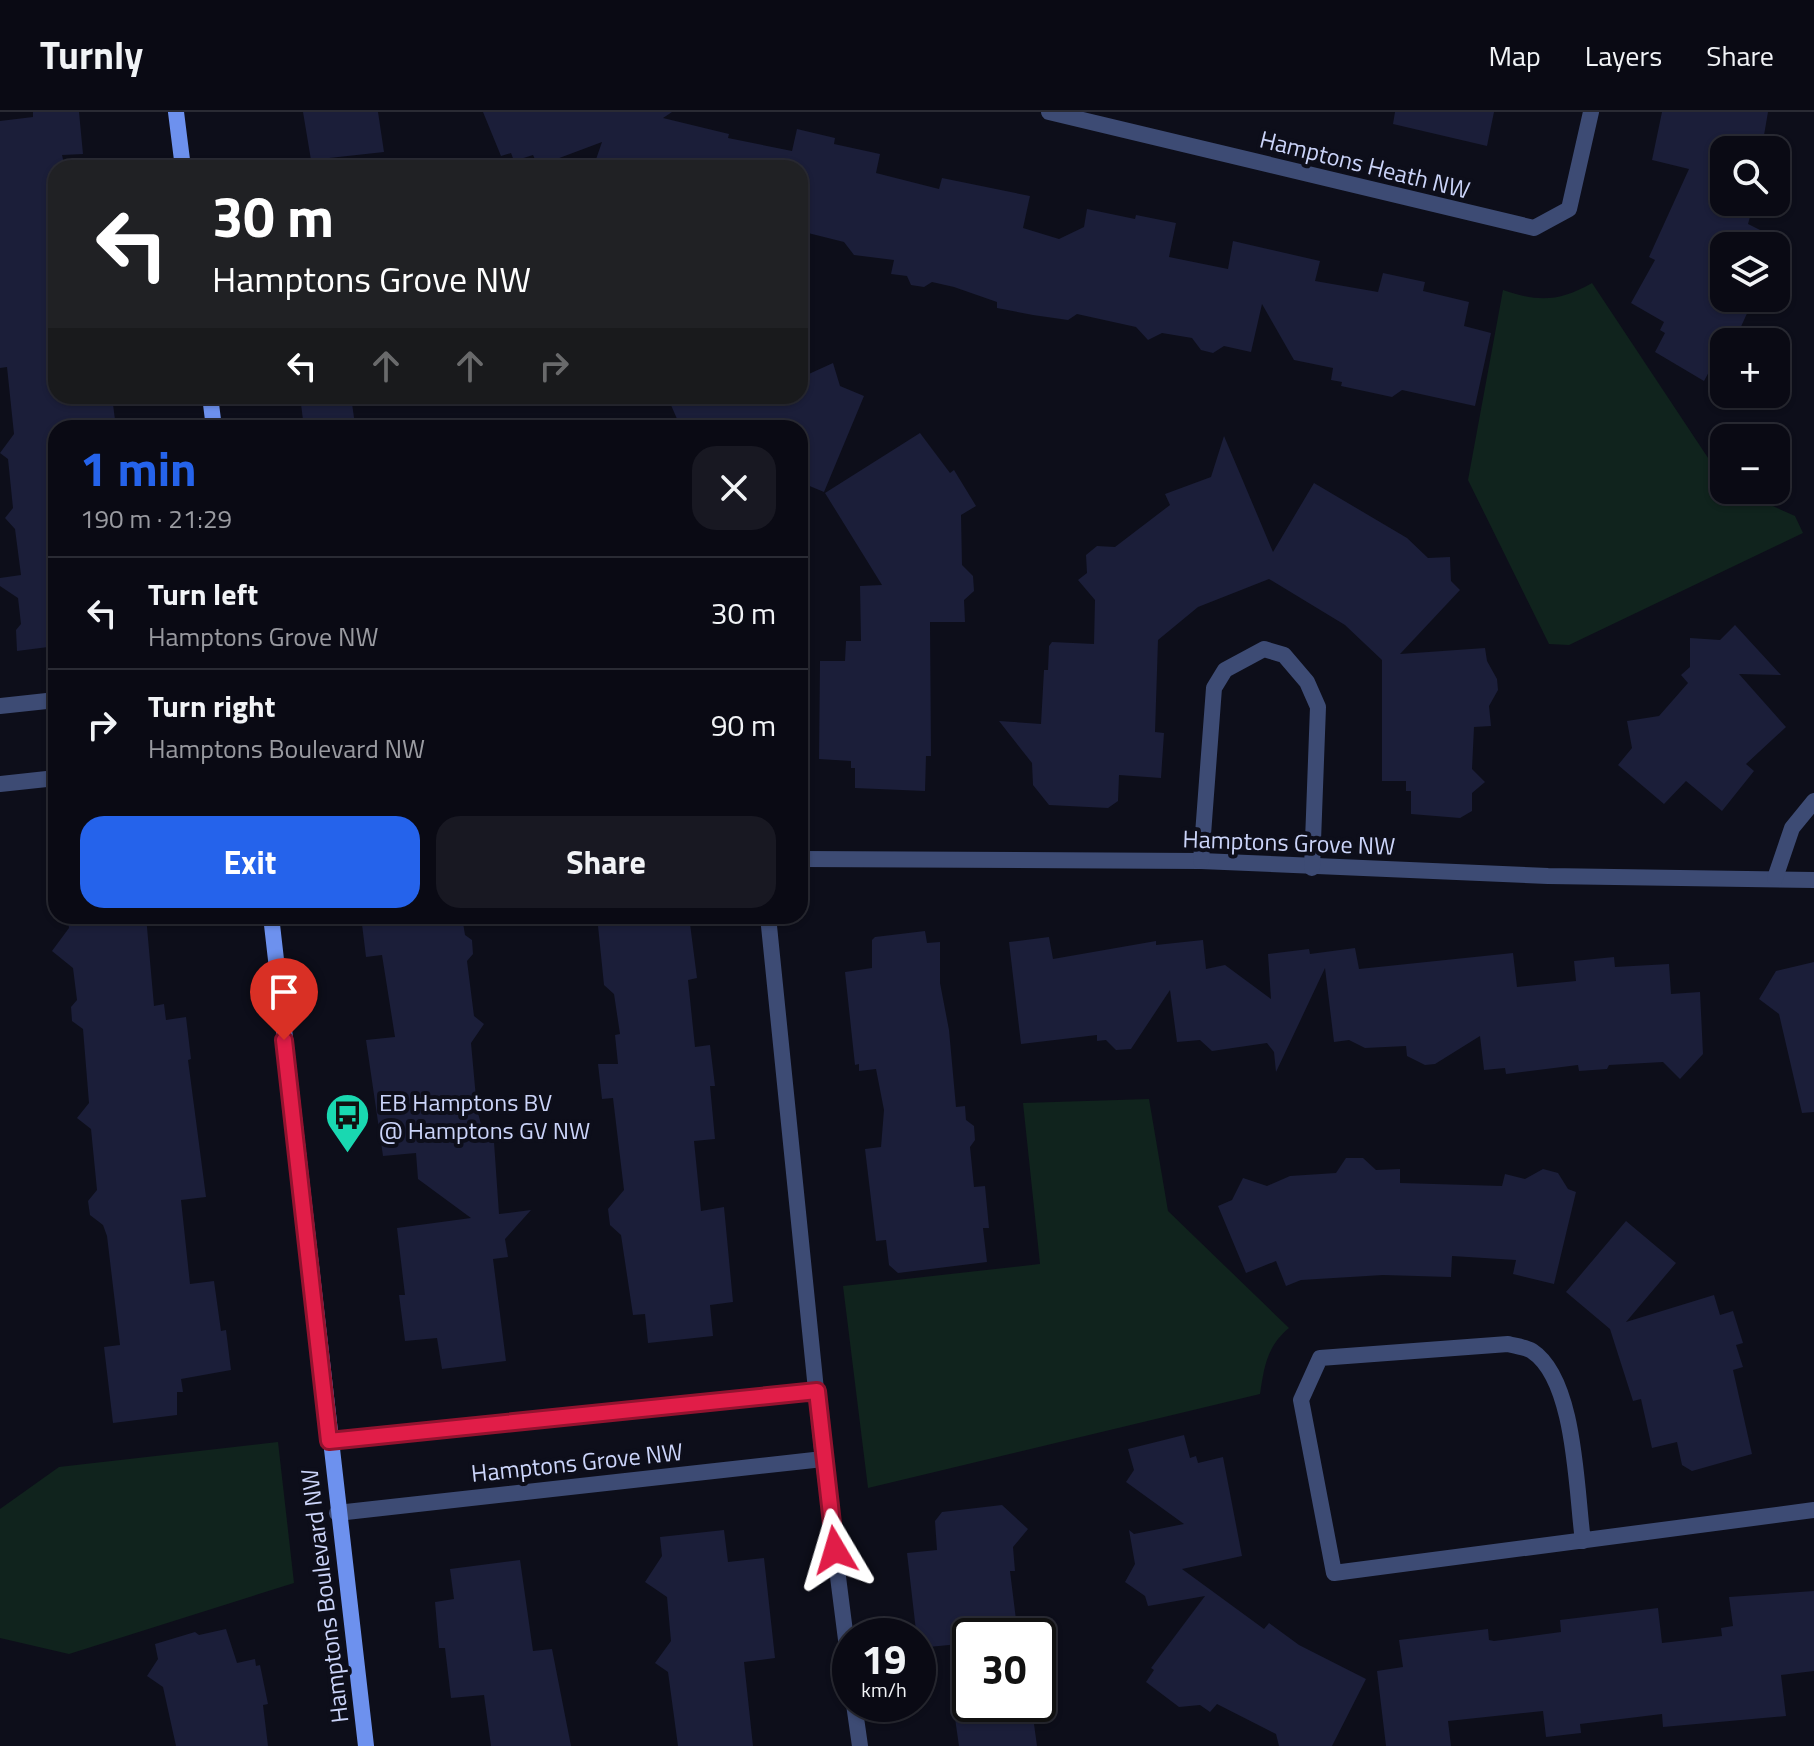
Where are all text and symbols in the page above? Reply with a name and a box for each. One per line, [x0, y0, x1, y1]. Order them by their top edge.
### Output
text: Turnly [40, 26, 143, 84]
text: Map [1488, 34, 1541, 77]
text: Layers [1585, 34, 1662, 77]
text: Share [1706, 34, 1774, 77]
street label: Hamptons Heath NW [1256, 120, 1474, 208]
map controls [1710, 136, 1790, 504]
button: search [1710, 136, 1790, 216]
text: 30 m [212, 174, 334, 259]
icon: left [80, 192, 184, 296]
button: layers [1710, 232, 1790, 312]
text: Hamptons Grove NW [212, 251, 531, 306]
button: + [1710, 328, 1790, 408]
icon: left [280, 344, 324, 388]
icon: ahead [364, 344, 408, 388]
icon: ahead [448, 344, 492, 388]
icon: right [532, 344, 576, 388]
button: − [1710, 424, 1790, 504]
text: 1 min [80, 432, 197, 505]
button: close [692, 446, 776, 530]
text: 190 m · 21:29 [80, 499, 232, 538]
text: Turn left [148, 571, 258, 617]
text: 30 m [711, 590, 776, 636]
icon: left [80, 591, 124, 635]
text: Hamptons Grove NW [148, 617, 379, 656]
text: Turn right [148, 683, 276, 729]
text: 90 m [711, 702, 776, 748]
icon: right [80, 703, 124, 747]
text: Hamptons Boulevard NW [148, 729, 425, 768]
button: Exit [80, 816, 420, 908]
button: Share [436, 816, 776, 908]
street label: Hamptons Grove NW [1182, 820, 1396, 864]
pin [250, 958, 318, 1040]
icon: arrive [262, 970, 306, 1014]
place label: EB Hamptons BV @ Hamptons GV NW [379, 1084, 590, 1148]
bus stop icon: EB Hamptons BV @ Hamptons GV NW [324, 1092, 372, 1155]
street label: Hamptons Grove NW [469, 1433, 685, 1491]
street label: Hamptons Boulevard NW [291, 1467, 357, 1725]
position arrow [793, 1508, 877, 1592]
speed limit sign: 30 [952, 1618, 1056, 1722]
text: 19 [862, 1629, 906, 1690]
text: km/h [861, 1674, 907, 1705]

